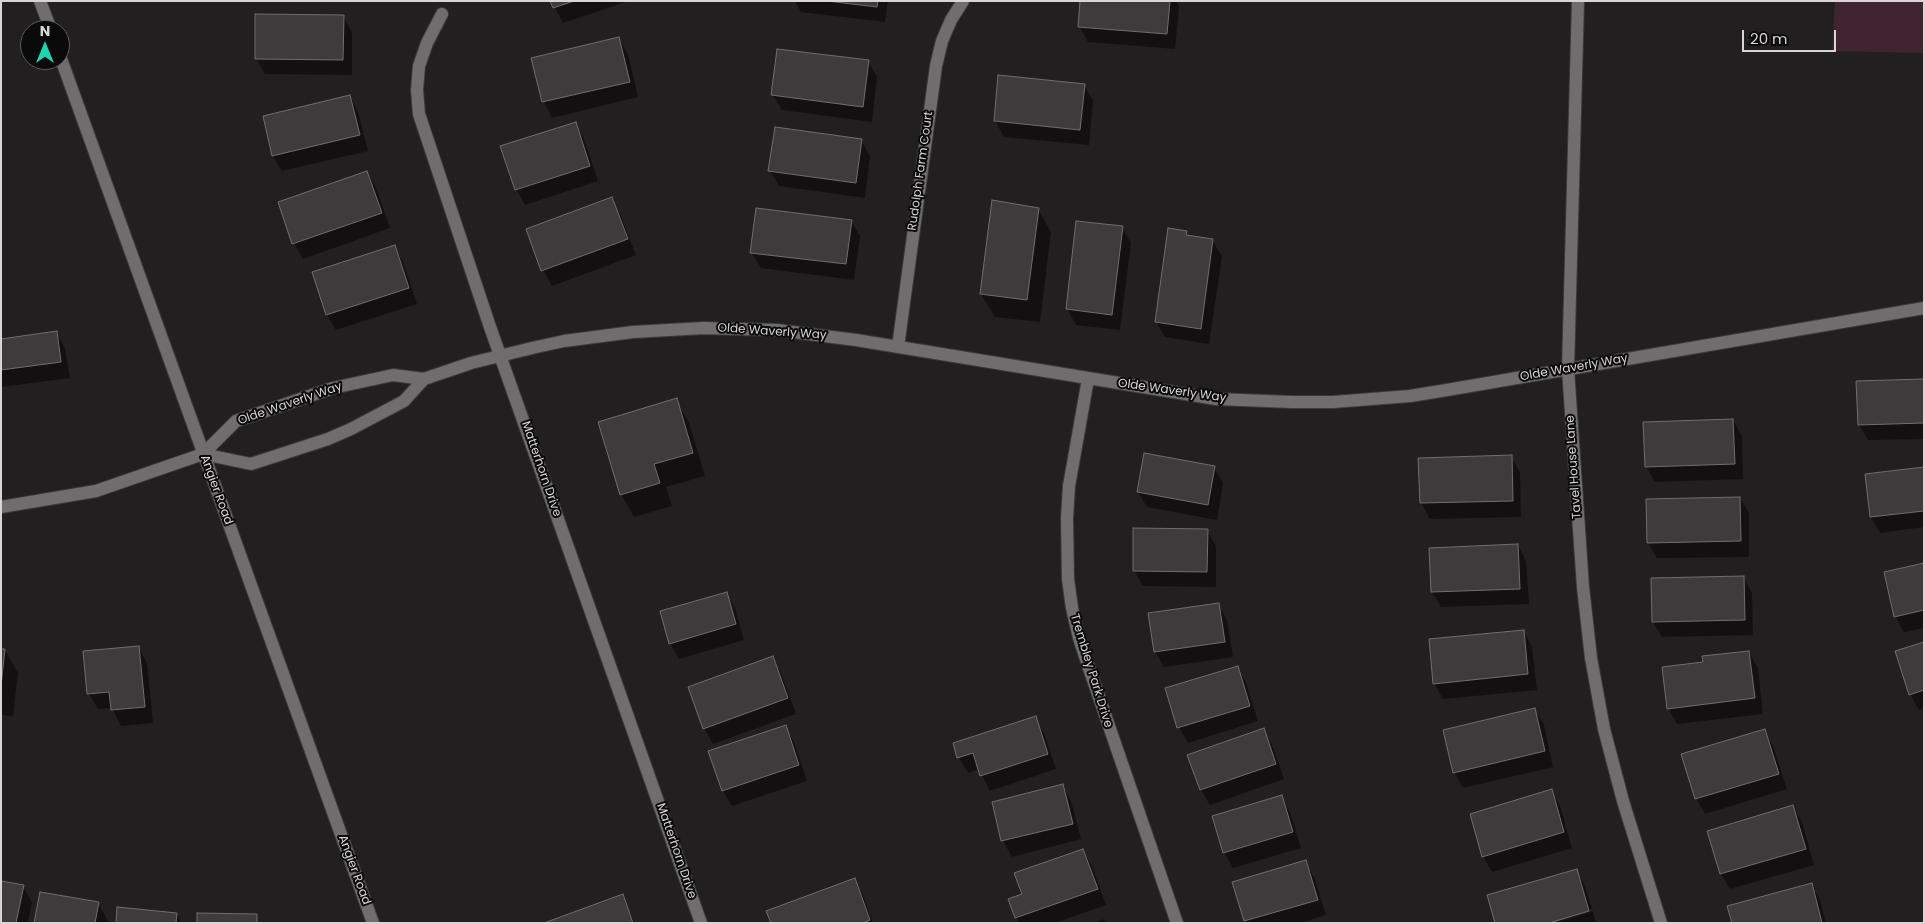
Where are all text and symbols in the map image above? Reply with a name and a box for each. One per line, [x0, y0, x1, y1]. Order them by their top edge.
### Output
north arrow [20, 20, 70, 70]
scale bar [1745, 20, 1839, 52]
text: N [40, 21, 50, 41]
text: 20 m [1750, 28, 1788, 49]
street label: Rudolph Farm Court [905, 110, 937, 232]
street label: Olde Waverly Way [717, 321, 827, 343]
street label: Olde Waverly Way [1519, 351, 1629, 385]
street label: Olde Waverly Way [1117, 376, 1227, 406]
street label: Olde Waverly Way [236, 379, 344, 429]
street label: Tavel House Lane [1563, 415, 1585, 519]
street label: Matterhorn Drive [518, 419, 564, 519]
street label: Angier Road [197, 453, 235, 527]
street label: Trembley Park Drive [1067, 612, 1115, 730]
street label: Matterhorn Drive [653, 801, 699, 901]
street label: Angier Road [335, 833, 373, 907]

